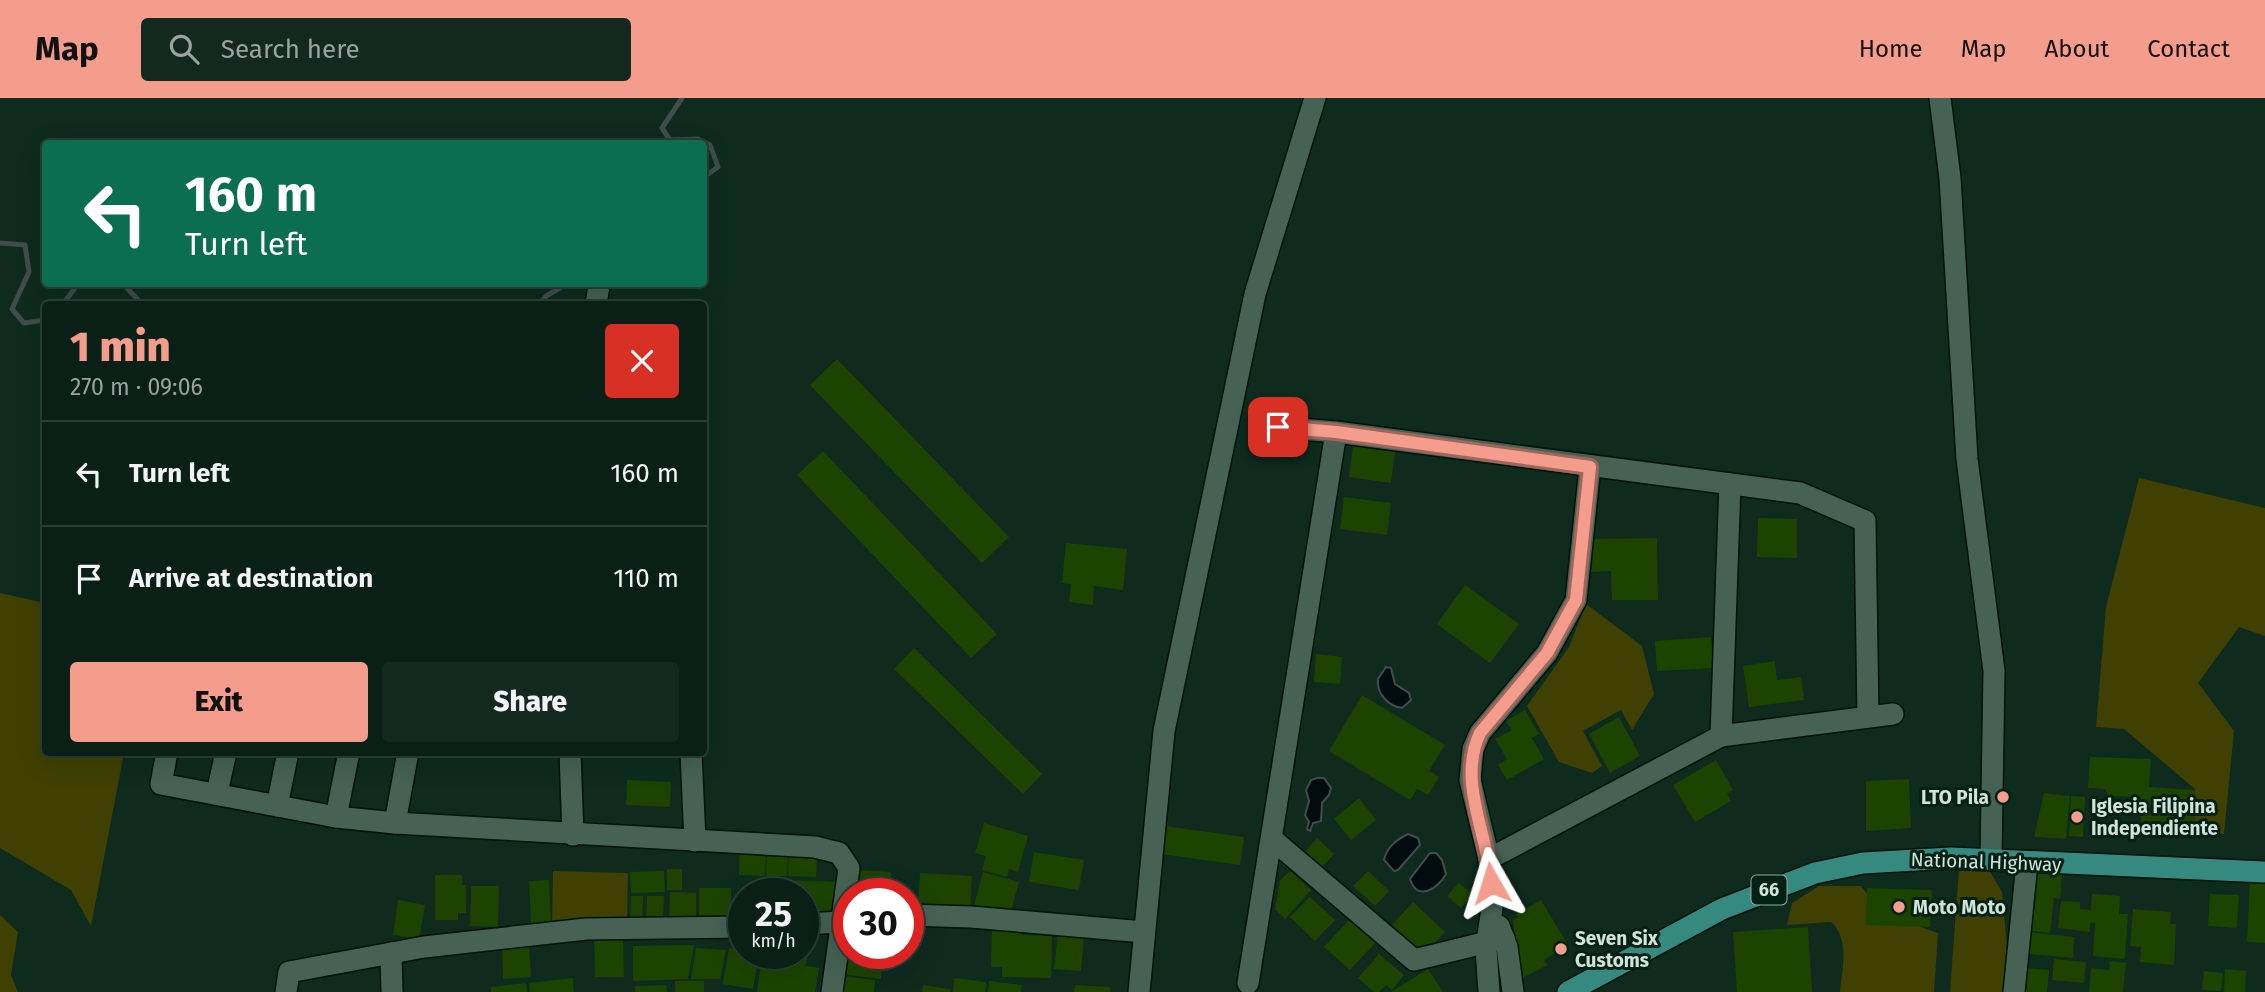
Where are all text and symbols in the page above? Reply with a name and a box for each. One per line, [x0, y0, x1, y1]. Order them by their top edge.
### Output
search box [141, 18, 631, 81]
text: Map [35, 29, 99, 69]
icon: search [165, 30, 203, 68]
text: Search here [221, 34, 360, 65]
text: Home [1859, 35, 1923, 63]
text: Map [1961, 35, 2007, 63]
text: About [2045, 35, 2109, 63]
text: Contact [2147, 35, 2230, 63]
text: 160 m [185, 165, 317, 224]
icon: left [70, 168, 161, 259]
text: Turn left [185, 225, 307, 263]
text: 1 min [70, 322, 171, 372]
button: close [605, 324, 679, 398]
text: 270 m · 09:06 [70, 373, 203, 401]
pin [1248, 397, 1308, 457]
icon: arrive [1259, 408, 1297, 446]
icon: left [70, 455, 108, 493]
text: Turn left [129, 458, 230, 489]
text: 160 m [610, 458, 679, 489]
icon: arrive [70, 560, 108, 598]
text: Arrive at destination [129, 563, 373, 594]
text: 110 m [613, 563, 679, 594]
button: Exit [70, 662, 368, 742]
button: Share [382, 662, 679, 742]
place label: LTO Pila [1921, 786, 1989, 809]
marker: LTO Pila [1995, 789, 2011, 805]
place label: Iglesia Filipina Independiente [2091, 795, 2218, 840]
marker: Iglesia Filipina Independiente [2069, 809, 2085, 825]
position arrow [1454, 846, 1528, 920]
street label: National Highway [1910, 848, 2062, 876]
road number: 66 [1752, 876, 1786, 904]
speed limit sign: 30 [833, 878, 924, 969]
text: 25 [755, 893, 792, 935]
place label: Moto Moto [1913, 896, 2006, 919]
marker: Moto Moto [1891, 899, 1907, 915]
place label: Seven Six Customs [1575, 927, 1658, 972]
text: km/h [751, 930, 796, 952]
marker: Seven Six Customs [1553, 941, 1569, 957]

